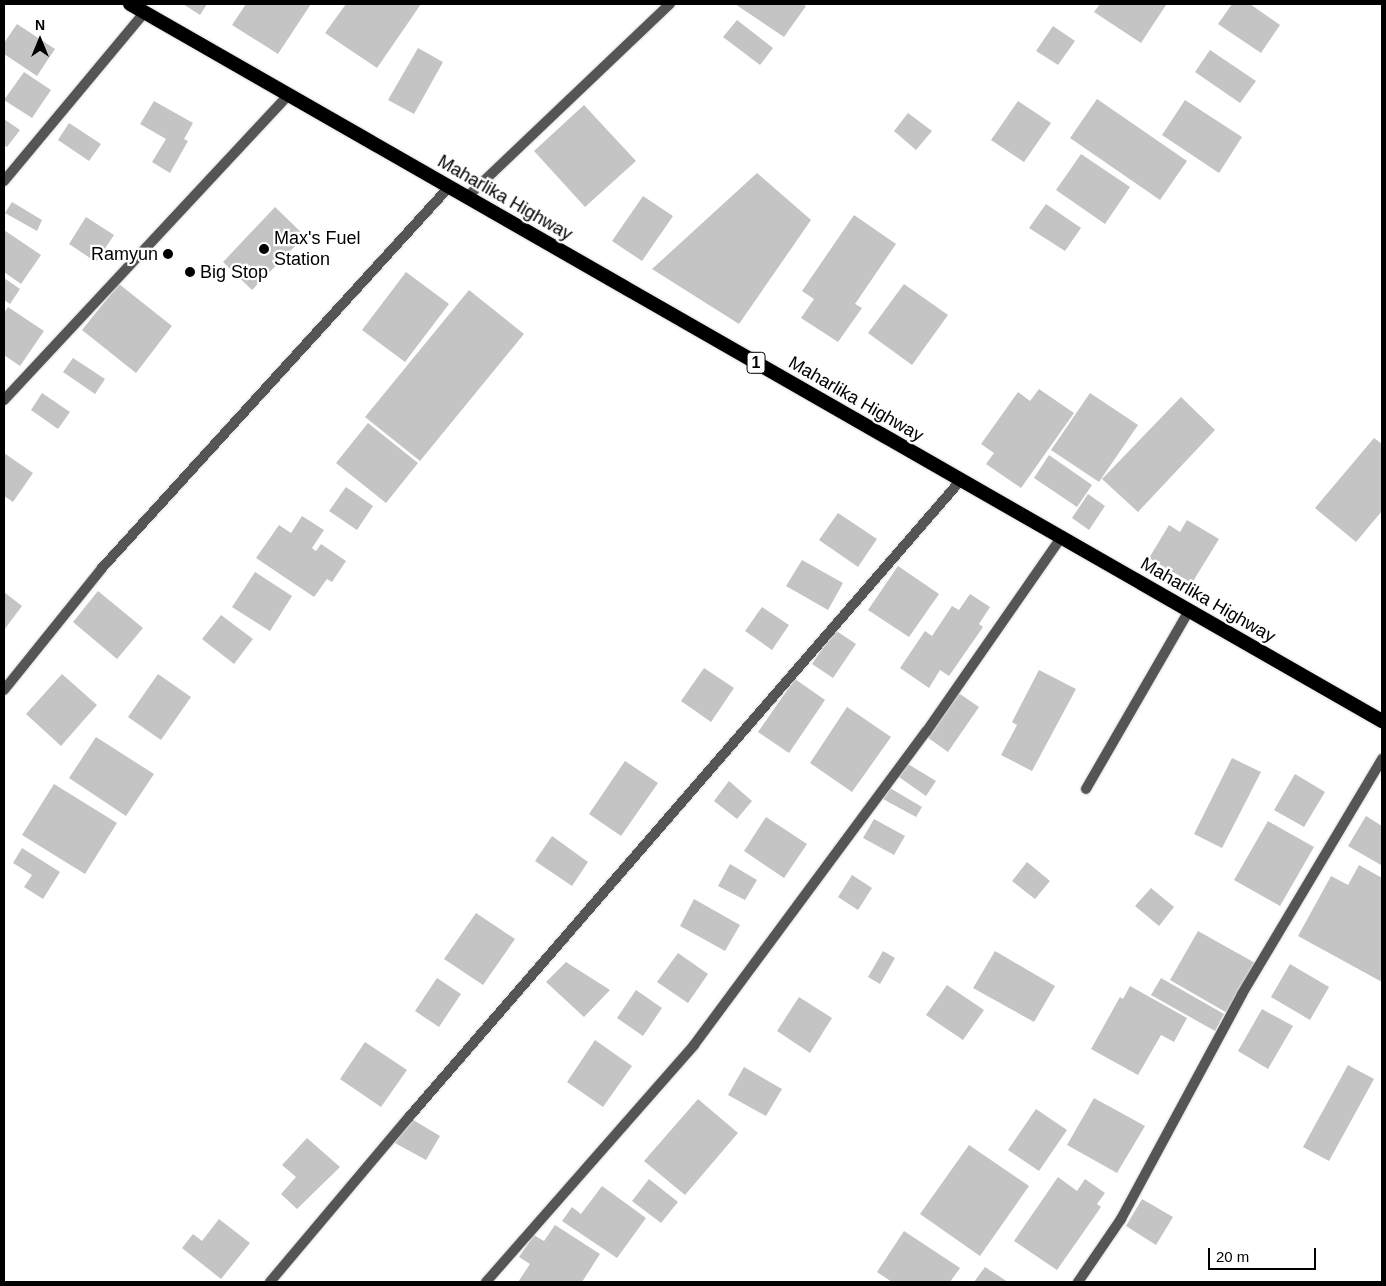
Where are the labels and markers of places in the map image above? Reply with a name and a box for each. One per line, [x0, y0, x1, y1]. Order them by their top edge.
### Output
place label: Max's Fuel Station [274, 228, 360, 270]
place label: Ramyun [91, 243, 158, 265]
marker: Max's Fuel Station [258, 243, 270, 255]
marker: Ramyun [162, 248, 174, 260]
place label: Big Stop [200, 261, 268, 283]
marker: Big Stop [184, 266, 196, 278]

